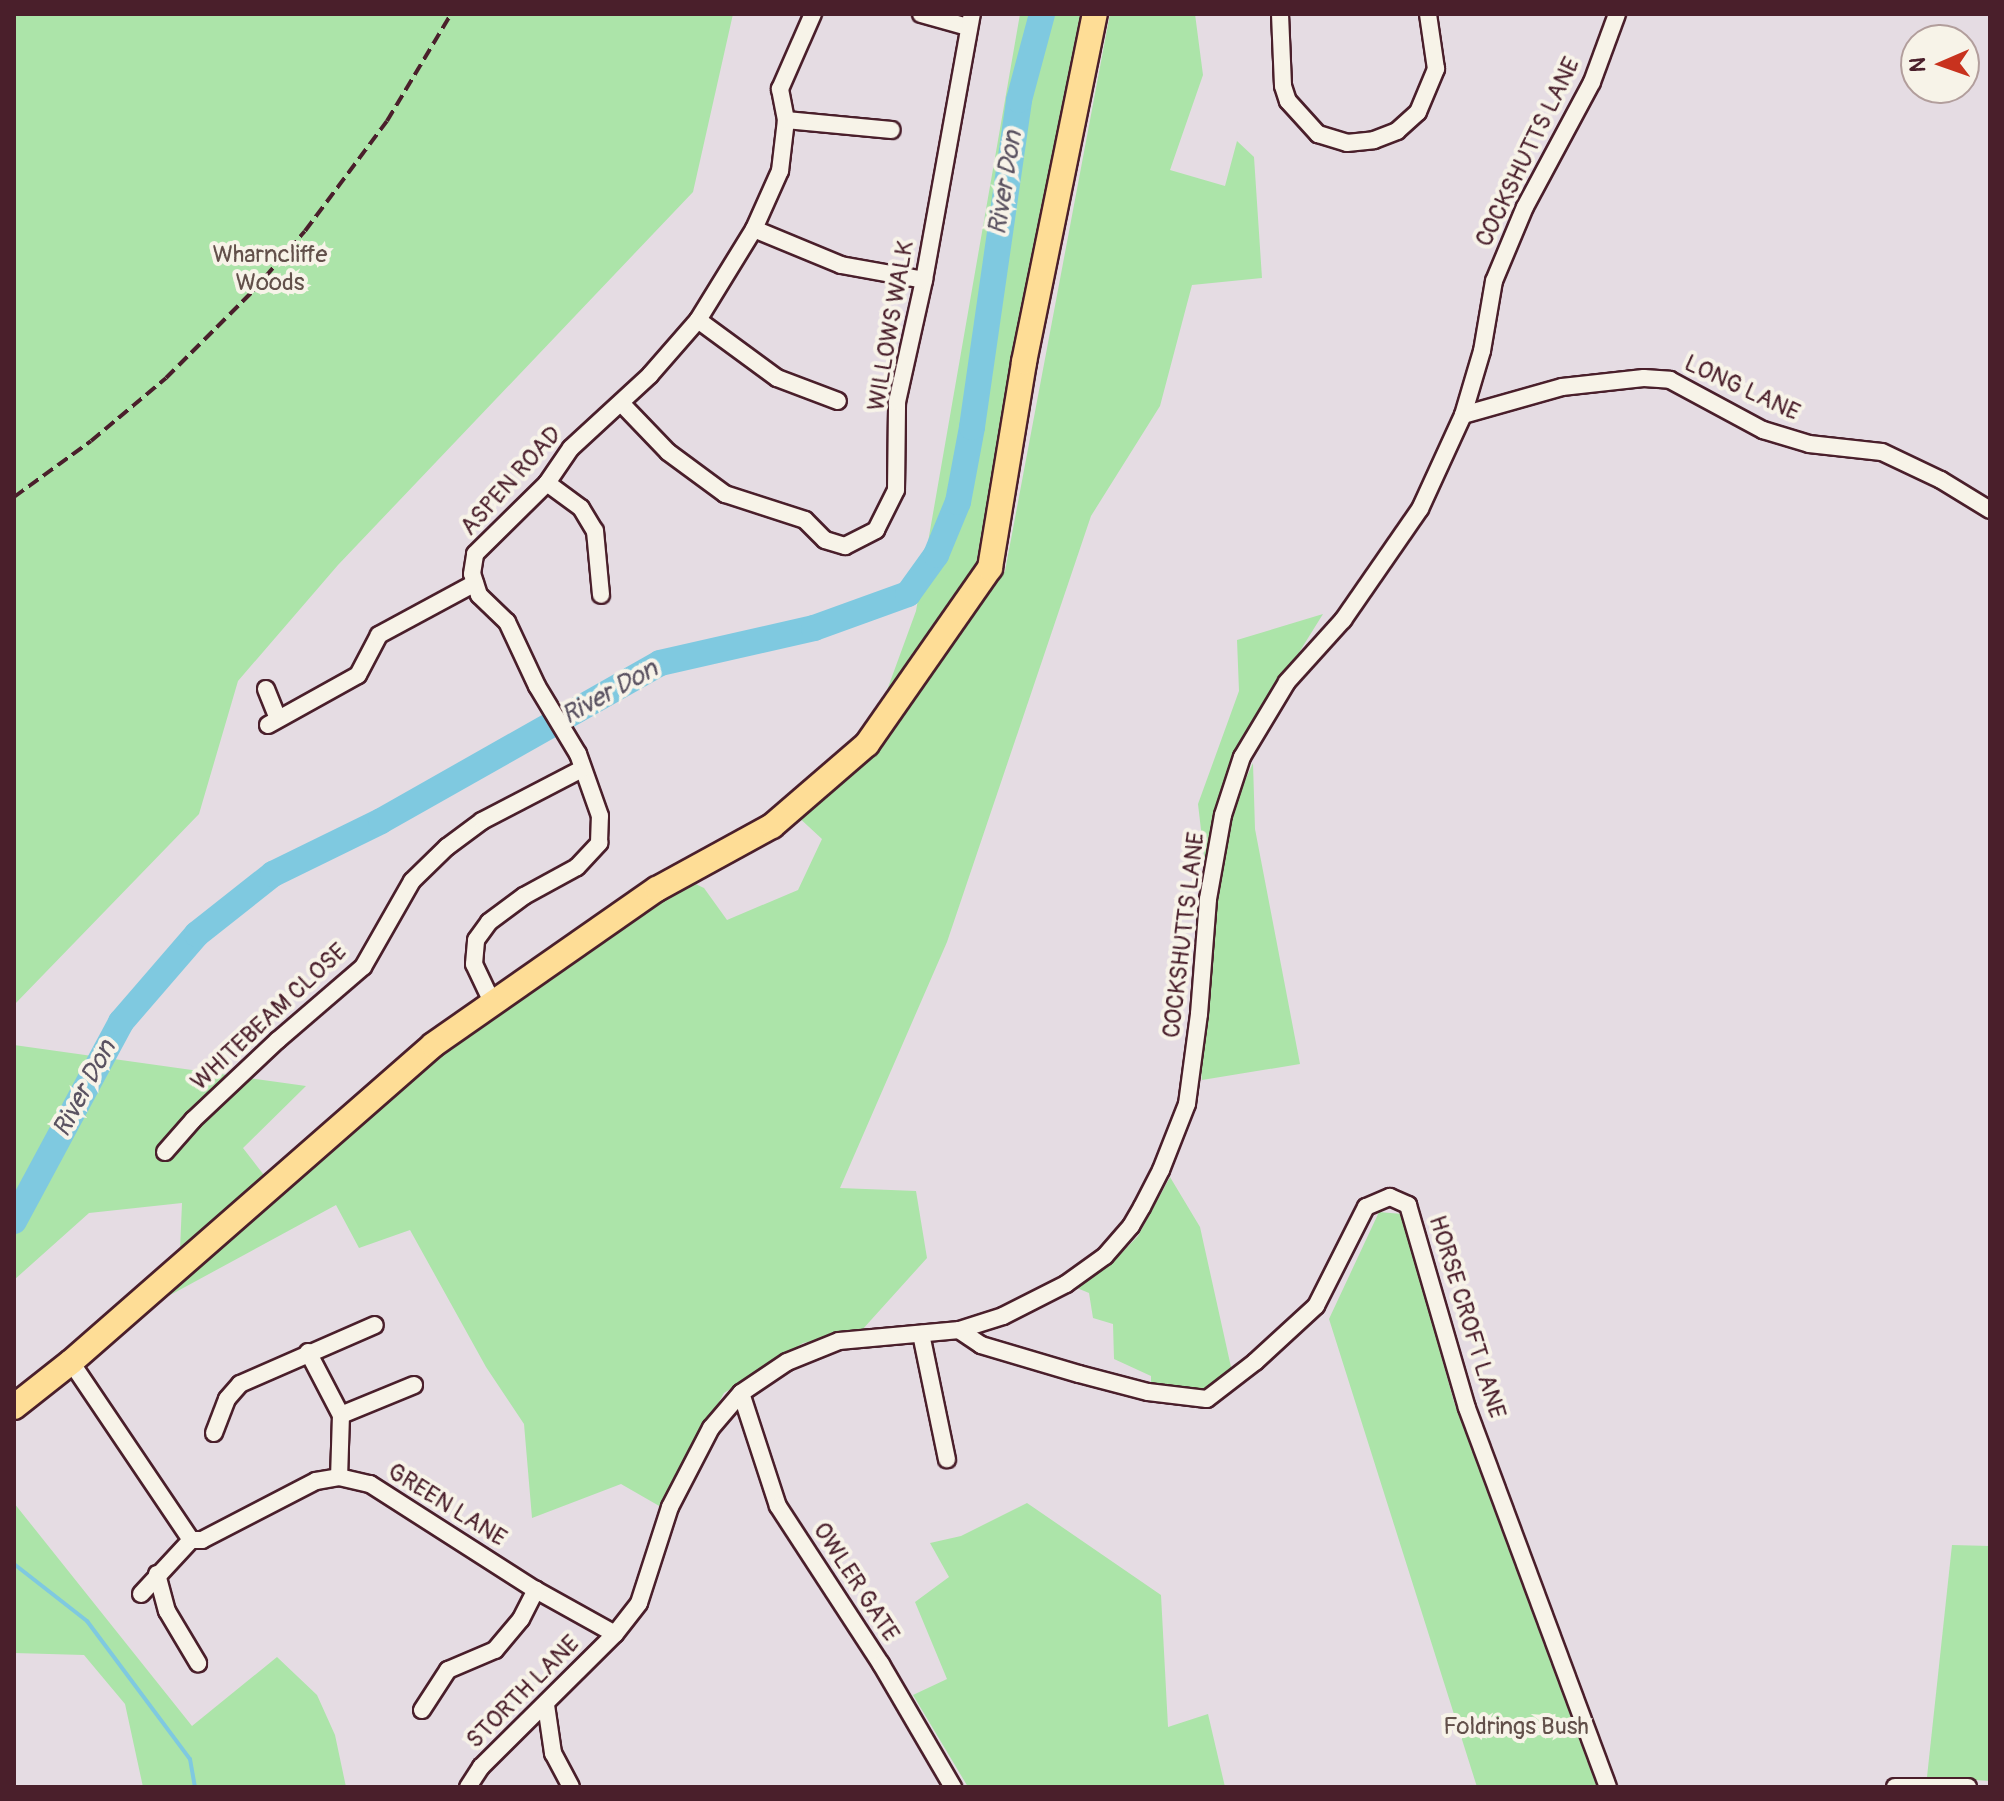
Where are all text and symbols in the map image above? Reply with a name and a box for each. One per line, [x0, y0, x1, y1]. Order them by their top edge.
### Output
north arrow [1900, 24, 1980, 104]
street label: COCKSHUTTS LANE [1470, 53, 1586, 251]
text: N [1904, 57, 1932, 73]
water label: River Don [982, 129, 1030, 237]
street label: WILLOWS WALK [862, 239, 920, 413]
park label: Wharncliffe Woods [213, 241, 327, 297]
street label: LONG LANE [1680, 349, 1804, 427]
street label: ASPEN ROAD [454, 420, 568, 542]
water label: River Don [557, 654, 663, 732]
street label: COCKSHUTTS LANE [1157, 830, 1211, 1040]
street label: WHITEBEAM CLOSE [185, 937, 353, 1097]
water label: River Don [47, 1035, 123, 1143]
street label: HORSE CROFT LANE [1422, 1212, 1512, 1422]
street label: GREEN LANE [382, 1457, 512, 1553]
street label: OWLER GATE [807, 1517, 905, 1647]
street label: STORTH LANE [460, 1629, 586, 1755]
park label: Foldrings Bush [1443, 1713, 1589, 1741]

